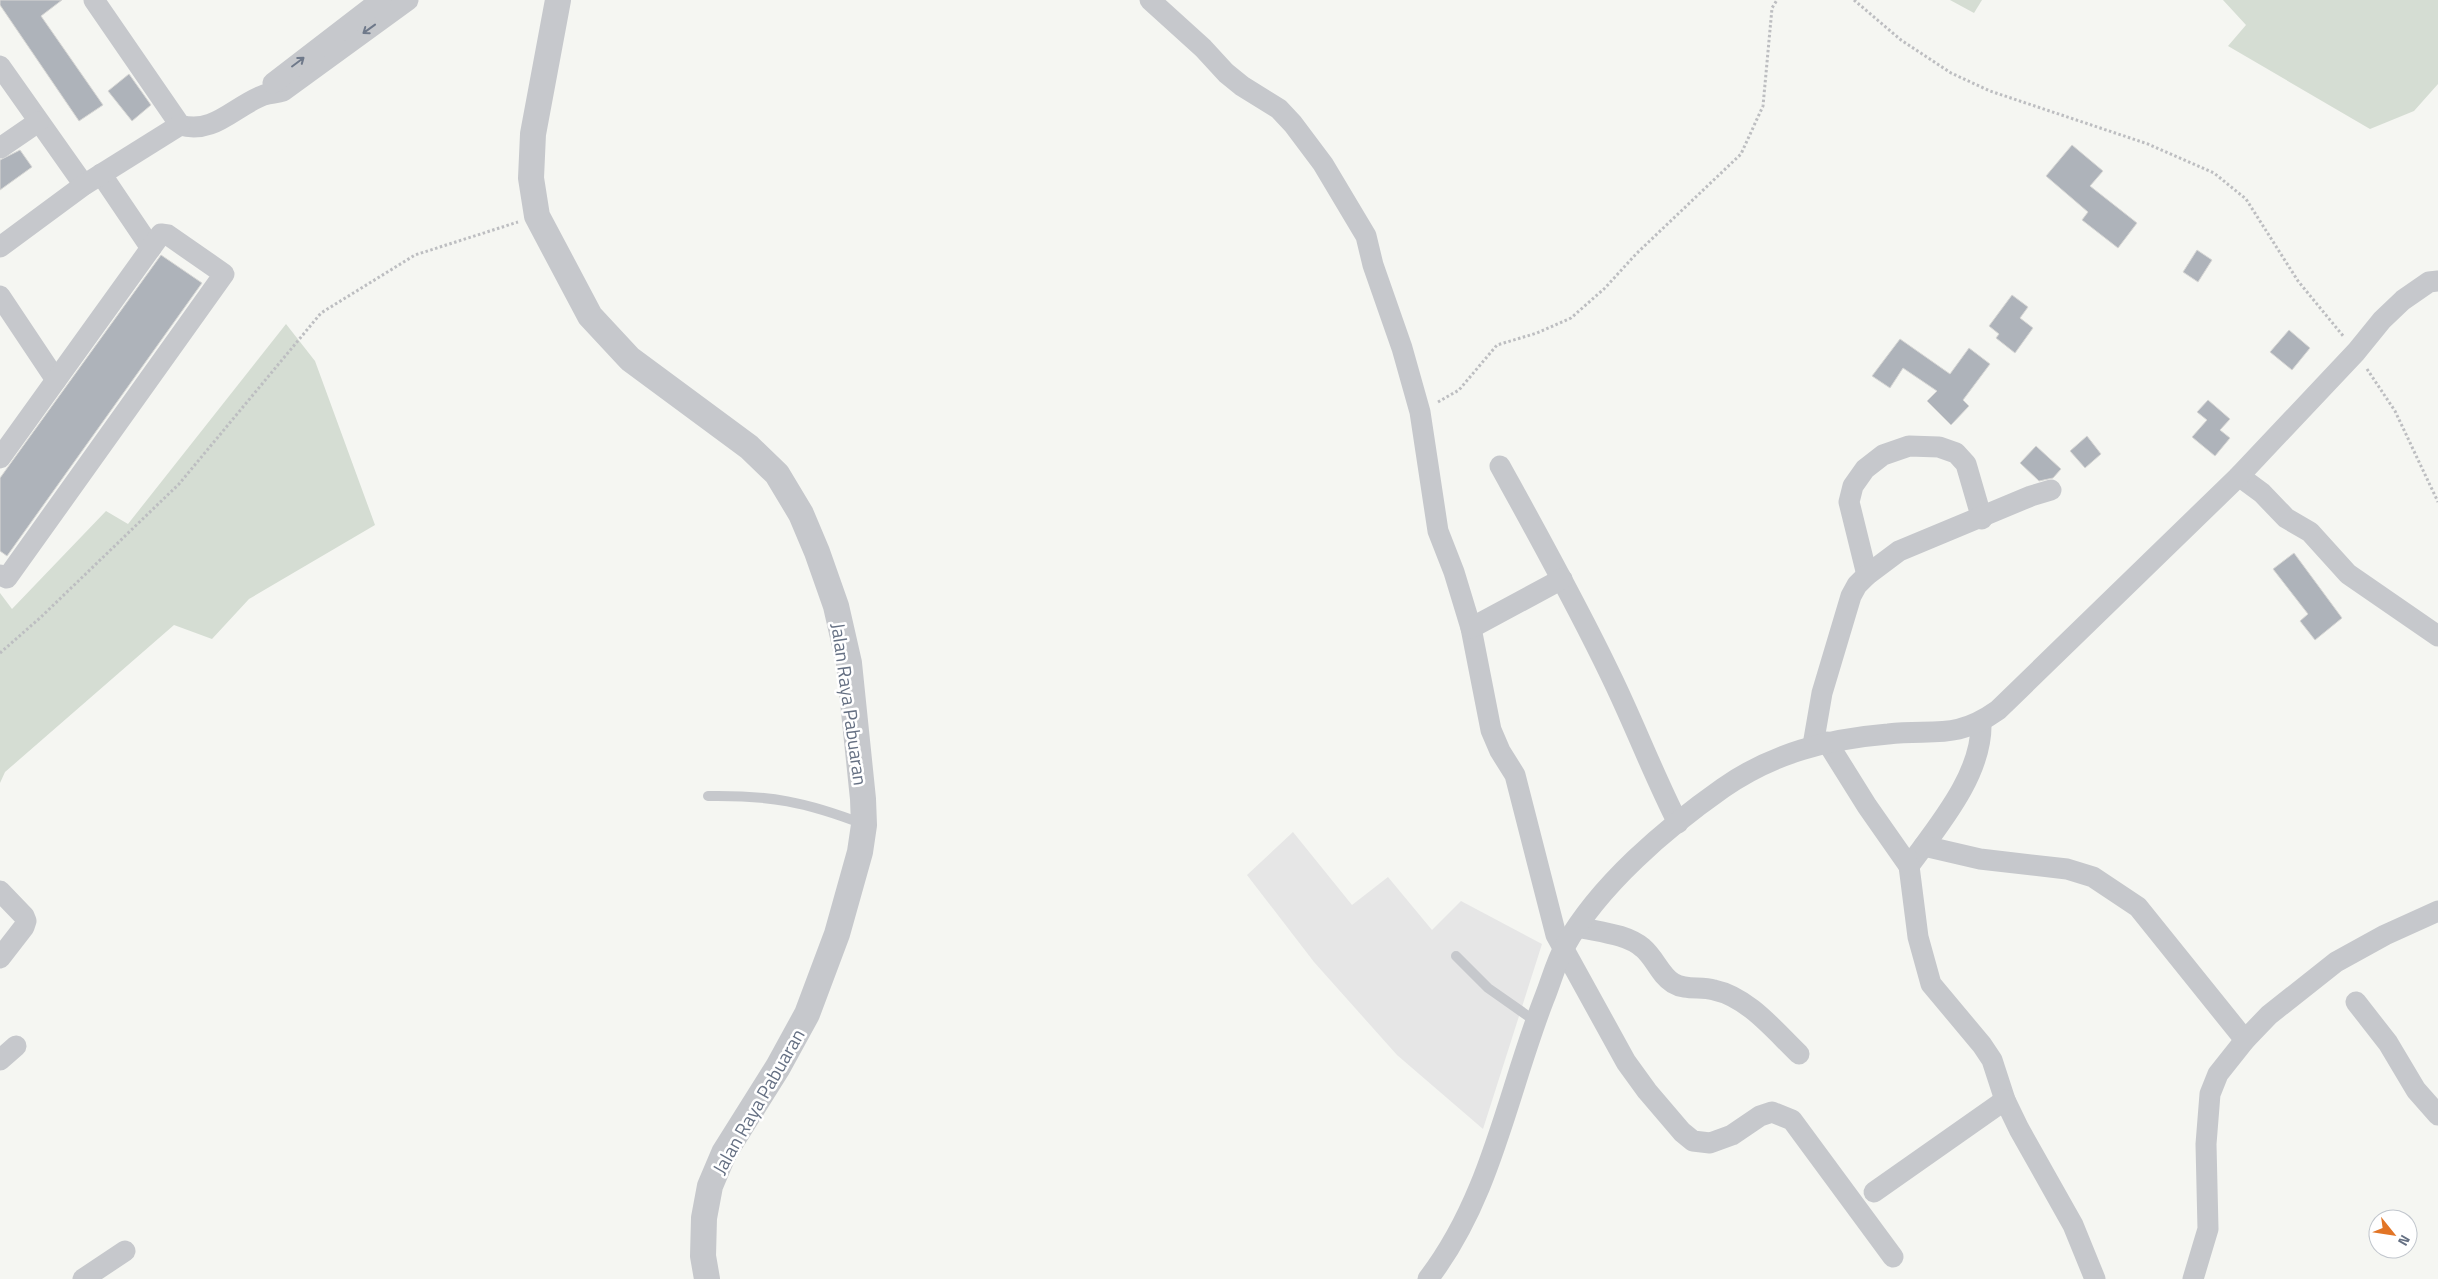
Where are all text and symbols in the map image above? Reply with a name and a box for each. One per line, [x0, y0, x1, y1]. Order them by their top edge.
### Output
one-way arrow [362, 24, 376, 34]
one-way arrow [291, 57, 305, 67]
street label: Jalan Raya Pabuaran [824, 621, 876, 787]
street label: Jalan Raya Pabuaran [705, 1023, 811, 1179]
north arrow [2368, 1209, 2418, 1259]
text: N [2393, 1231, 2416, 1250]

